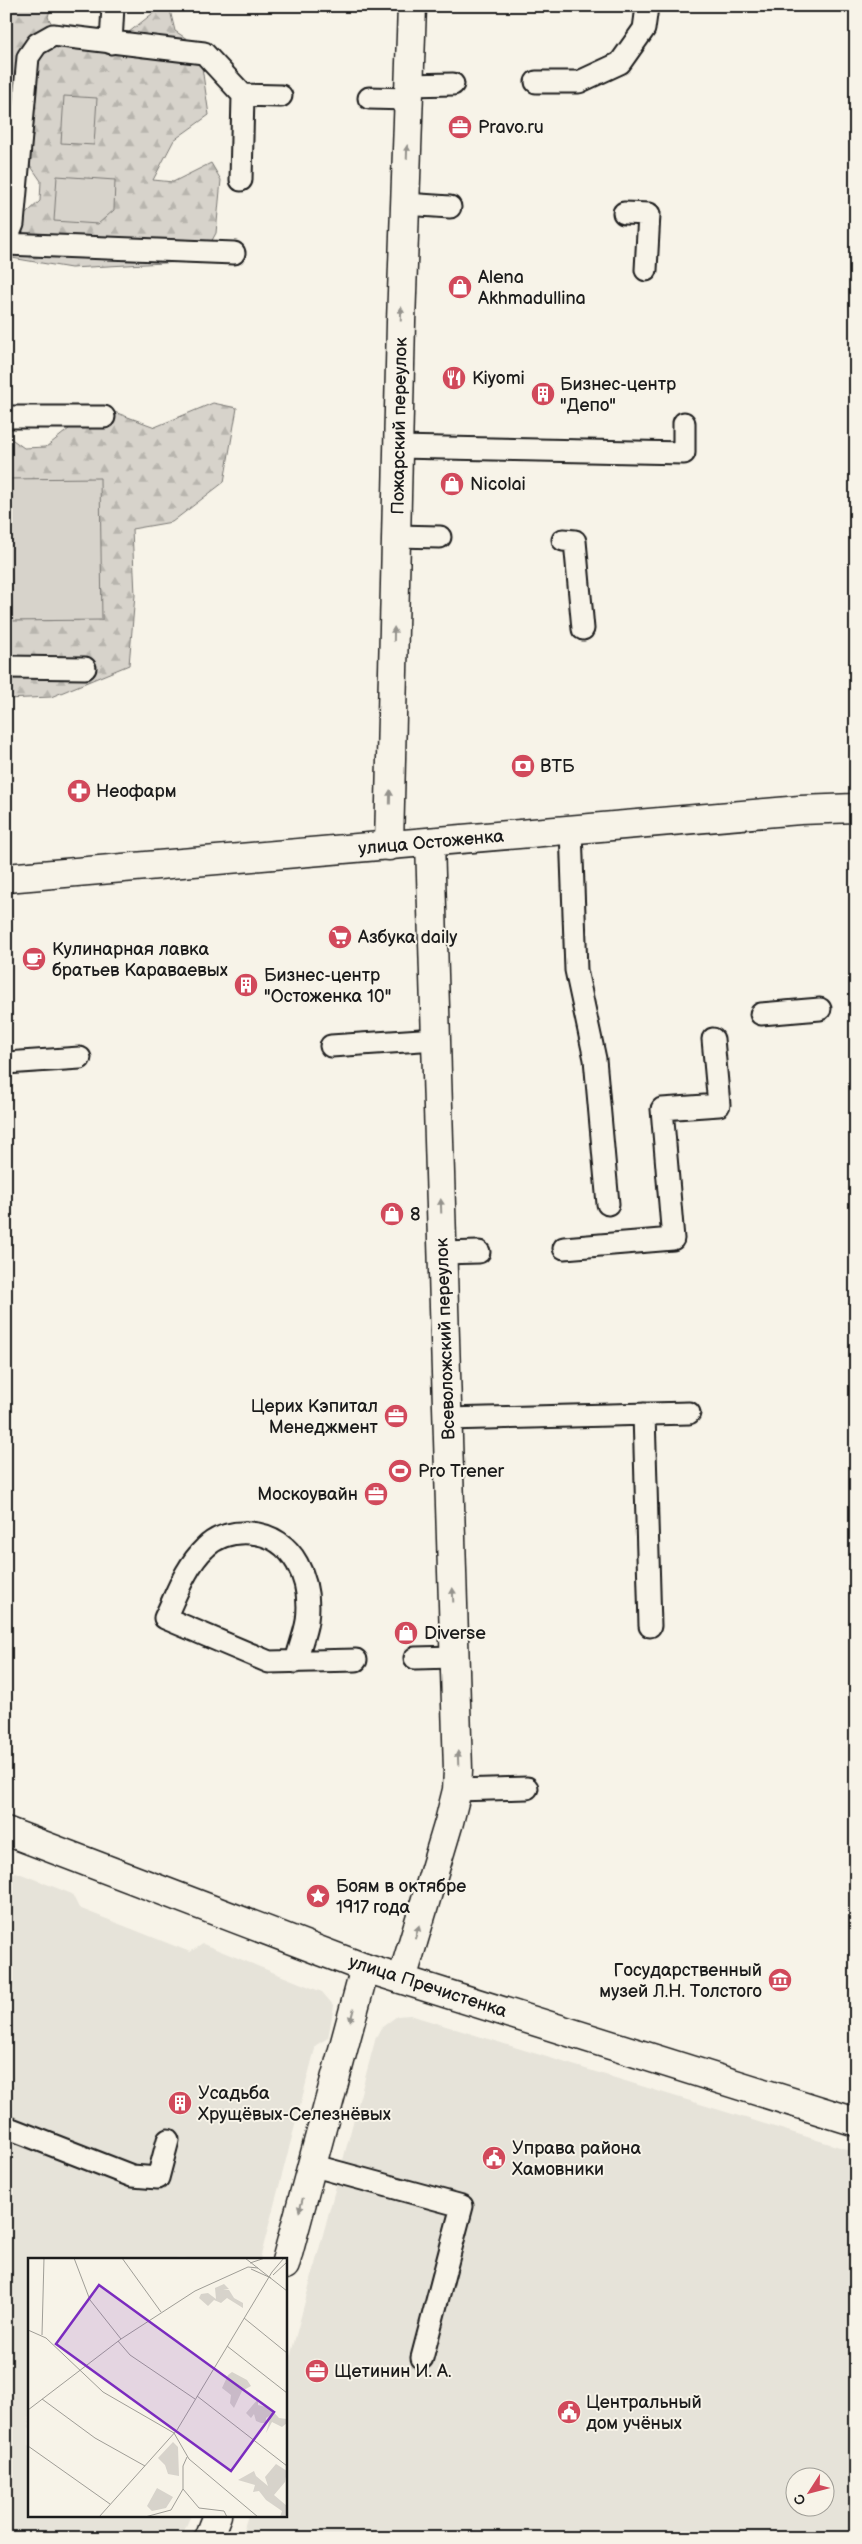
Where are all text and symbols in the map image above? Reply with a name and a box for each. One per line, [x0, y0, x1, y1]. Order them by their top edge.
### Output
office icon: Pravo.ru [447, 114, 473, 140]
place label: Pravo.ru [478, 117, 544, 138]
one-way arrow [403, 144, 411, 160]
place label: Alena Akhmadullina [478, 267, 586, 309]
shop icon: Alena Akhmadullina [447, 274, 473, 300]
one-way arrow [398, 306, 406, 322]
street label: Пожарский переулок [387, 337, 412, 515]
restaurant icon: Kiyomi [441, 365, 467, 391]
place label: Kiyomi [472, 368, 525, 389]
place label: Бизнес-центр "Депо" [560, 374, 676, 416]
building icon: Бизнес-центр "Депо" [530, 381, 556, 407]
shop icon: Nicolai [439, 471, 465, 497]
place label: Nicolai [470, 474, 526, 495]
one-way arrow [390, 626, 398, 642]
bank icon: ВТБ [510, 753, 536, 779]
place label: ВТБ [540, 756, 575, 777]
pharmacy icon: Неофарм [66, 778, 92, 804]
place label: Неофарм [96, 781, 177, 802]
one-way arrow [386, 789, 394, 805]
street label: улица Остоженка [357, 826, 505, 859]
supermarket icon: Азбука daily [327, 924, 353, 950]
place label: Азбука daily [357, 927, 458, 948]
place label: Кулинарная лавка братьев Караваевых [52, 939, 228, 981]
cafe icon: Кулинарная лавка братьев Караваевых [21, 946, 47, 972]
place label: Бизнес-центр "Остоженка 10" [264, 965, 391, 1007]
building icon: Бизнес-центр "Остоженка 10" [233, 972, 259, 998]
one-way arrow [437, 1197, 445, 1213]
shop icon: 8 [379, 1201, 405, 1227]
place label: 8 [410, 1204, 421, 1225]
street label: Всеволожский переулок [431, 1237, 460, 1440]
place label: Церих Кэпитал Менеджмент [251, 1396, 379, 1438]
office icon: Церих Кэпитал Менеджмент [383, 1403, 409, 1429]
sports icon: Pro Trener [387, 1458, 413, 1484]
place label: Pro Trener [418, 1461, 505, 1482]
office icon: Москоувайн [363, 1481, 389, 1507]
place label: Москоувайн [257, 1484, 358, 1505]
one-way arrow [448, 1587, 456, 1603]
shop icon: Diverse [393, 1620, 419, 1646]
place label: Diverse [424, 1623, 486, 1644]
one-way arrow [453, 1750, 461, 1766]
place label: Боям в октябре 1917 года [336, 1876, 466, 1918]
place icon: Боям в октябре 1917 года [305, 1883, 331, 1909]
one-way arrow [413, 1925, 421, 1940]
street label: улица Пречистенка [346, 1951, 510, 2022]
place label: Государственный музей Л.Н. Толстого [599, 1960, 762, 2002]
museum icon: Государственный музей Л.Н. Толстого [767, 1967, 793, 1993]
one-way arrow [348, 2007, 356, 2022]
place label: Усадьба Хрущёвых-Селезнёвых [198, 2083, 391, 2125]
building icon: Усадьба Хрущёвых-Селезнёвых [167, 2090, 193, 2116]
place label: Управа района Хамовники [512, 2138, 642, 2180]
public building icon: Управа района Хамовники [481, 2145, 507, 2171]
one-way arrow [296, 2198, 304, 2213]
inset map [28, 2258, 286, 2516]
office icon: Щетинин И. А. [304, 2358, 330, 2384]
place label: Щетинин И. А. [334, 2361, 451, 2382]
place label: Центральный дом учёных [586, 2392, 702, 2434]
public building icon: Центральный дом учёных [556, 2399, 582, 2425]
north arrow [784, 2466, 834, 2516]
text: С [790, 2490, 810, 2508]

